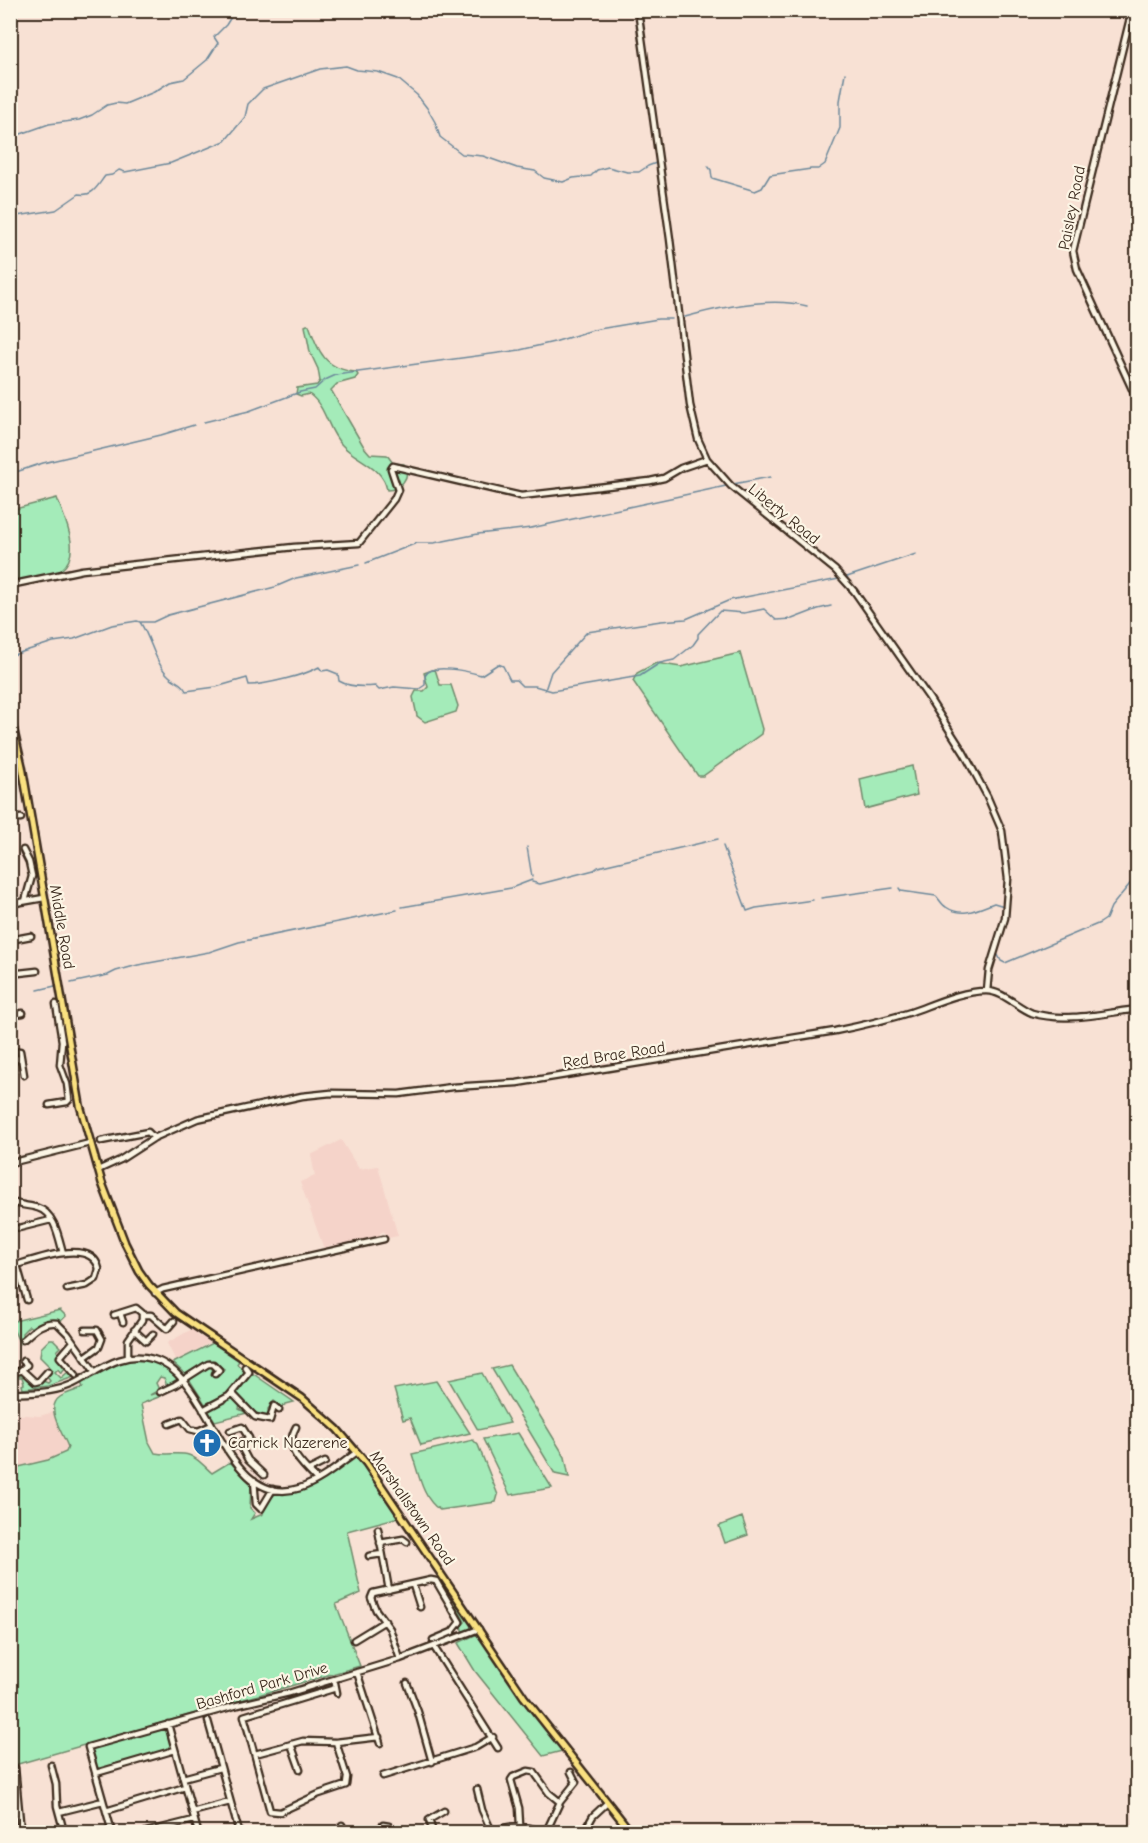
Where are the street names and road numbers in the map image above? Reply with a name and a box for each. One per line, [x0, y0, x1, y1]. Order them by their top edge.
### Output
street label: Paisley Road [1055, 164, 1089, 252]
street label: Liberty Road [745, 480, 823, 548]
street label: Middle Road [46, 883, 78, 971]
street label: Red Brae Road [562, 1038, 666, 1072]
street label: Marshallstown Road [366, 1447, 458, 1569]
street label: Bashford Park Drive [194, 1659, 330, 1713]

